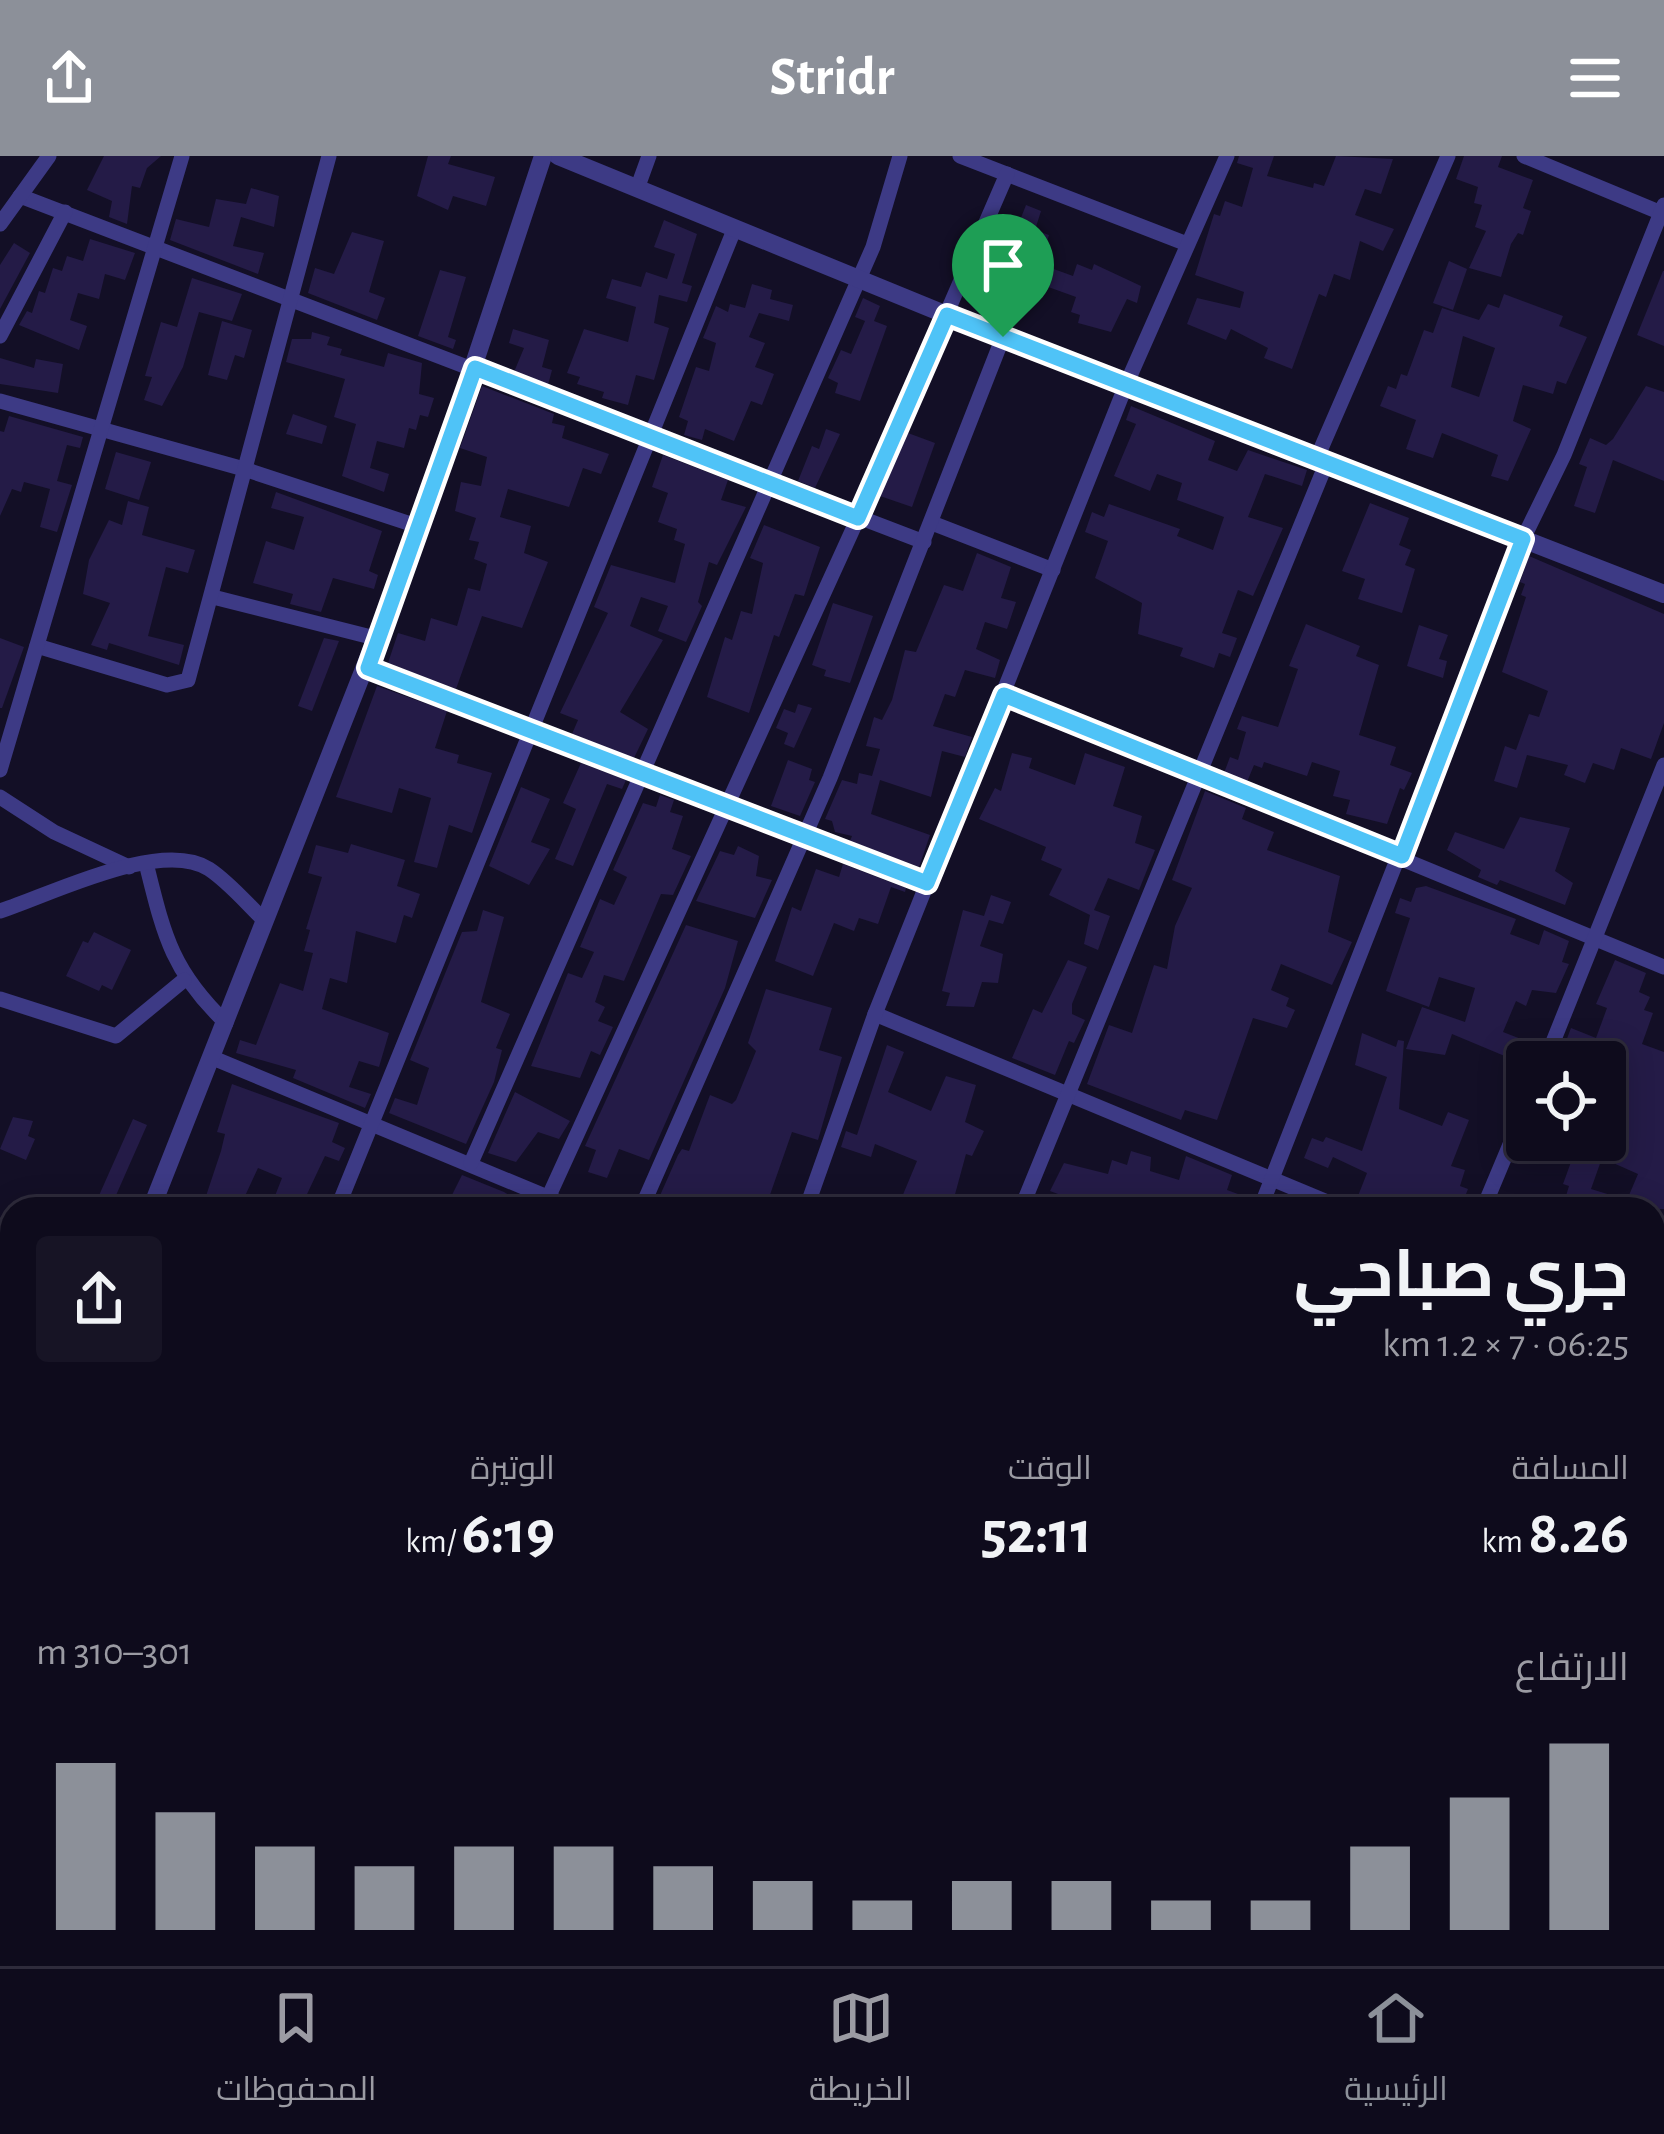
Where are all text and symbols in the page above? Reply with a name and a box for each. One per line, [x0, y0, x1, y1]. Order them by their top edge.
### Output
icon: share [36, 45, 102, 111]
icon: menu [1562, 45, 1628, 111]
text: Stridr [769, 51, 895, 105]
pin [952, 214, 1054, 337]
icon: arrive [970, 232, 1036, 298]
map controls [1506, 1041, 1626, 1161]
button: locate [1506, 1041, 1626, 1161]
button: share [36, 1236, 162, 1362]
text: جري صباحي [1294, 1243, 1629, 1309]
text: 06:25 · 7 × 1.2 km [1382, 1325, 1629, 1364]
text: الوتيرة [470, 1453, 555, 1486]
text: الوقت [1008, 1453, 1092, 1486]
text: المسافة [1512, 1453, 1629, 1486]
text: 6:19 [462, 1504, 555, 1564]
text: 52:11 [981, 1504, 1092, 1564]
text: 8.26 [1528, 1504, 1629, 1564]
text: /km [405, 1526, 462, 1559]
text: km [1482, 1526, 1528, 1559]
text: 301–310 m [36, 1633, 192, 1672]
text: الارتفاع [1515, 1649, 1629, 1688]
tab: المحفوظات [216, 1985, 377, 2119]
tab: الخريطة [809, 1985, 912, 2119]
tab: الرئيسية [1344, 1985, 1448, 2119]

